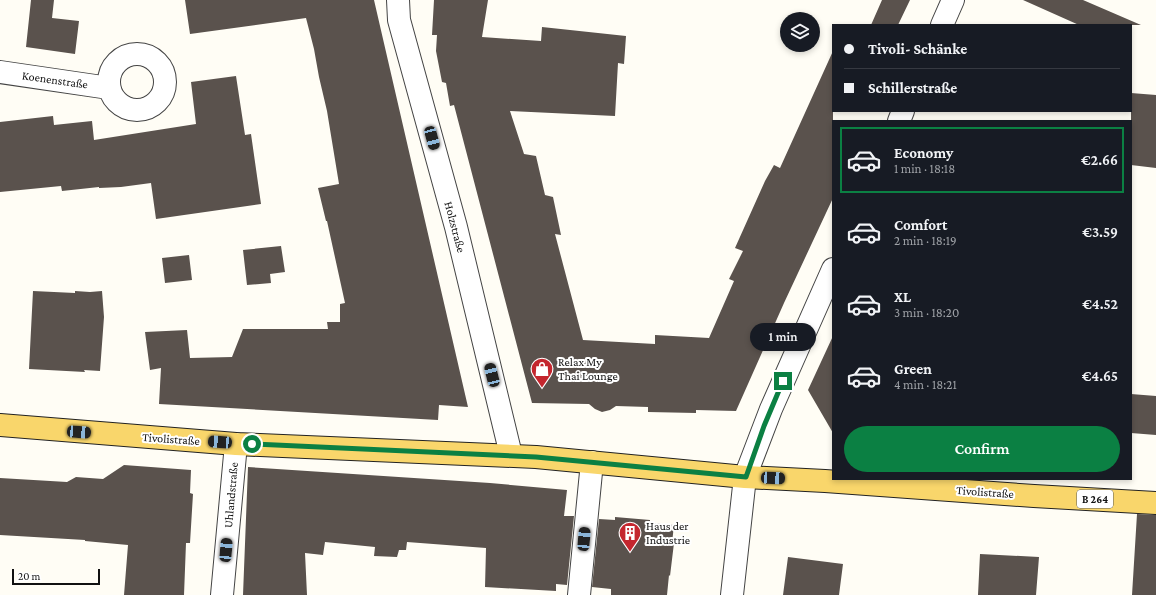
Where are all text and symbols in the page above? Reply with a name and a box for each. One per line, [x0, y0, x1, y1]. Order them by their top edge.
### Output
map controls [780, 12, 820, 52]
button: layers [780, 12, 820, 52]
text: Tivoli- Schänke [868, 41, 967, 57]
street label: Koenenstraße [21, 68, 89, 92]
text: Schillerstraße [868, 80, 957, 96]
car [423, 125, 441, 151]
icon: car [846, 142, 882, 178]
text: Economy [894, 145, 953, 161]
text: €2.66 [1081, 152, 1118, 168]
text: 1 min · 18:18 [894, 161, 955, 176]
street label: Holzstraße [441, 200, 469, 254]
icon: car [846, 214, 882, 250]
text: Comfort [894, 217, 948, 233]
text: €3.59 [1082, 224, 1118, 240]
text: 2 min · 18:19 [894, 233, 957, 248]
icon: car [846, 286, 882, 322]
text: XL [894, 289, 911, 305]
text: €4.52 [1082, 296, 1118, 312]
text: 3 min · 18:20 [894, 305, 959, 320]
callout: 1 min [750, 323, 816, 351]
text: 1 min [769, 329, 797, 344]
place label: Relax My Thai Lounge [558, 355, 618, 383]
shop icon: Relax My Thai Lounge [529, 356, 555, 389]
icon: car [846, 358, 882, 394]
text: Green [894, 361, 932, 377]
car [483, 362, 501, 388]
text: €4.65 [1082, 368, 1118, 384]
route end [774, 372, 792, 390]
text: 4 min · 18:21 [894, 377, 957, 392]
car [67, 425, 91, 439]
button: Confirm [844, 426, 1120, 472]
street label: Tivolistraße [142, 430, 200, 448]
car [208, 435, 232, 449]
route start [243, 435, 261, 453]
street label: Uhlandstraße [221, 462, 241, 528]
car [761, 471, 785, 485]
street label: Tivolistraße [956, 483, 1014, 501]
road number: B 264 [1077, 490, 1113, 508]
place label: Haus der Industrie [646, 519, 690, 547]
building icon: Haus der Industrie [617, 520, 643, 553]
car [577, 527, 591, 551]
car [219, 538, 233, 562]
scale bar [12, 567, 100, 586]
text: 20 m [18, 570, 40, 582]

